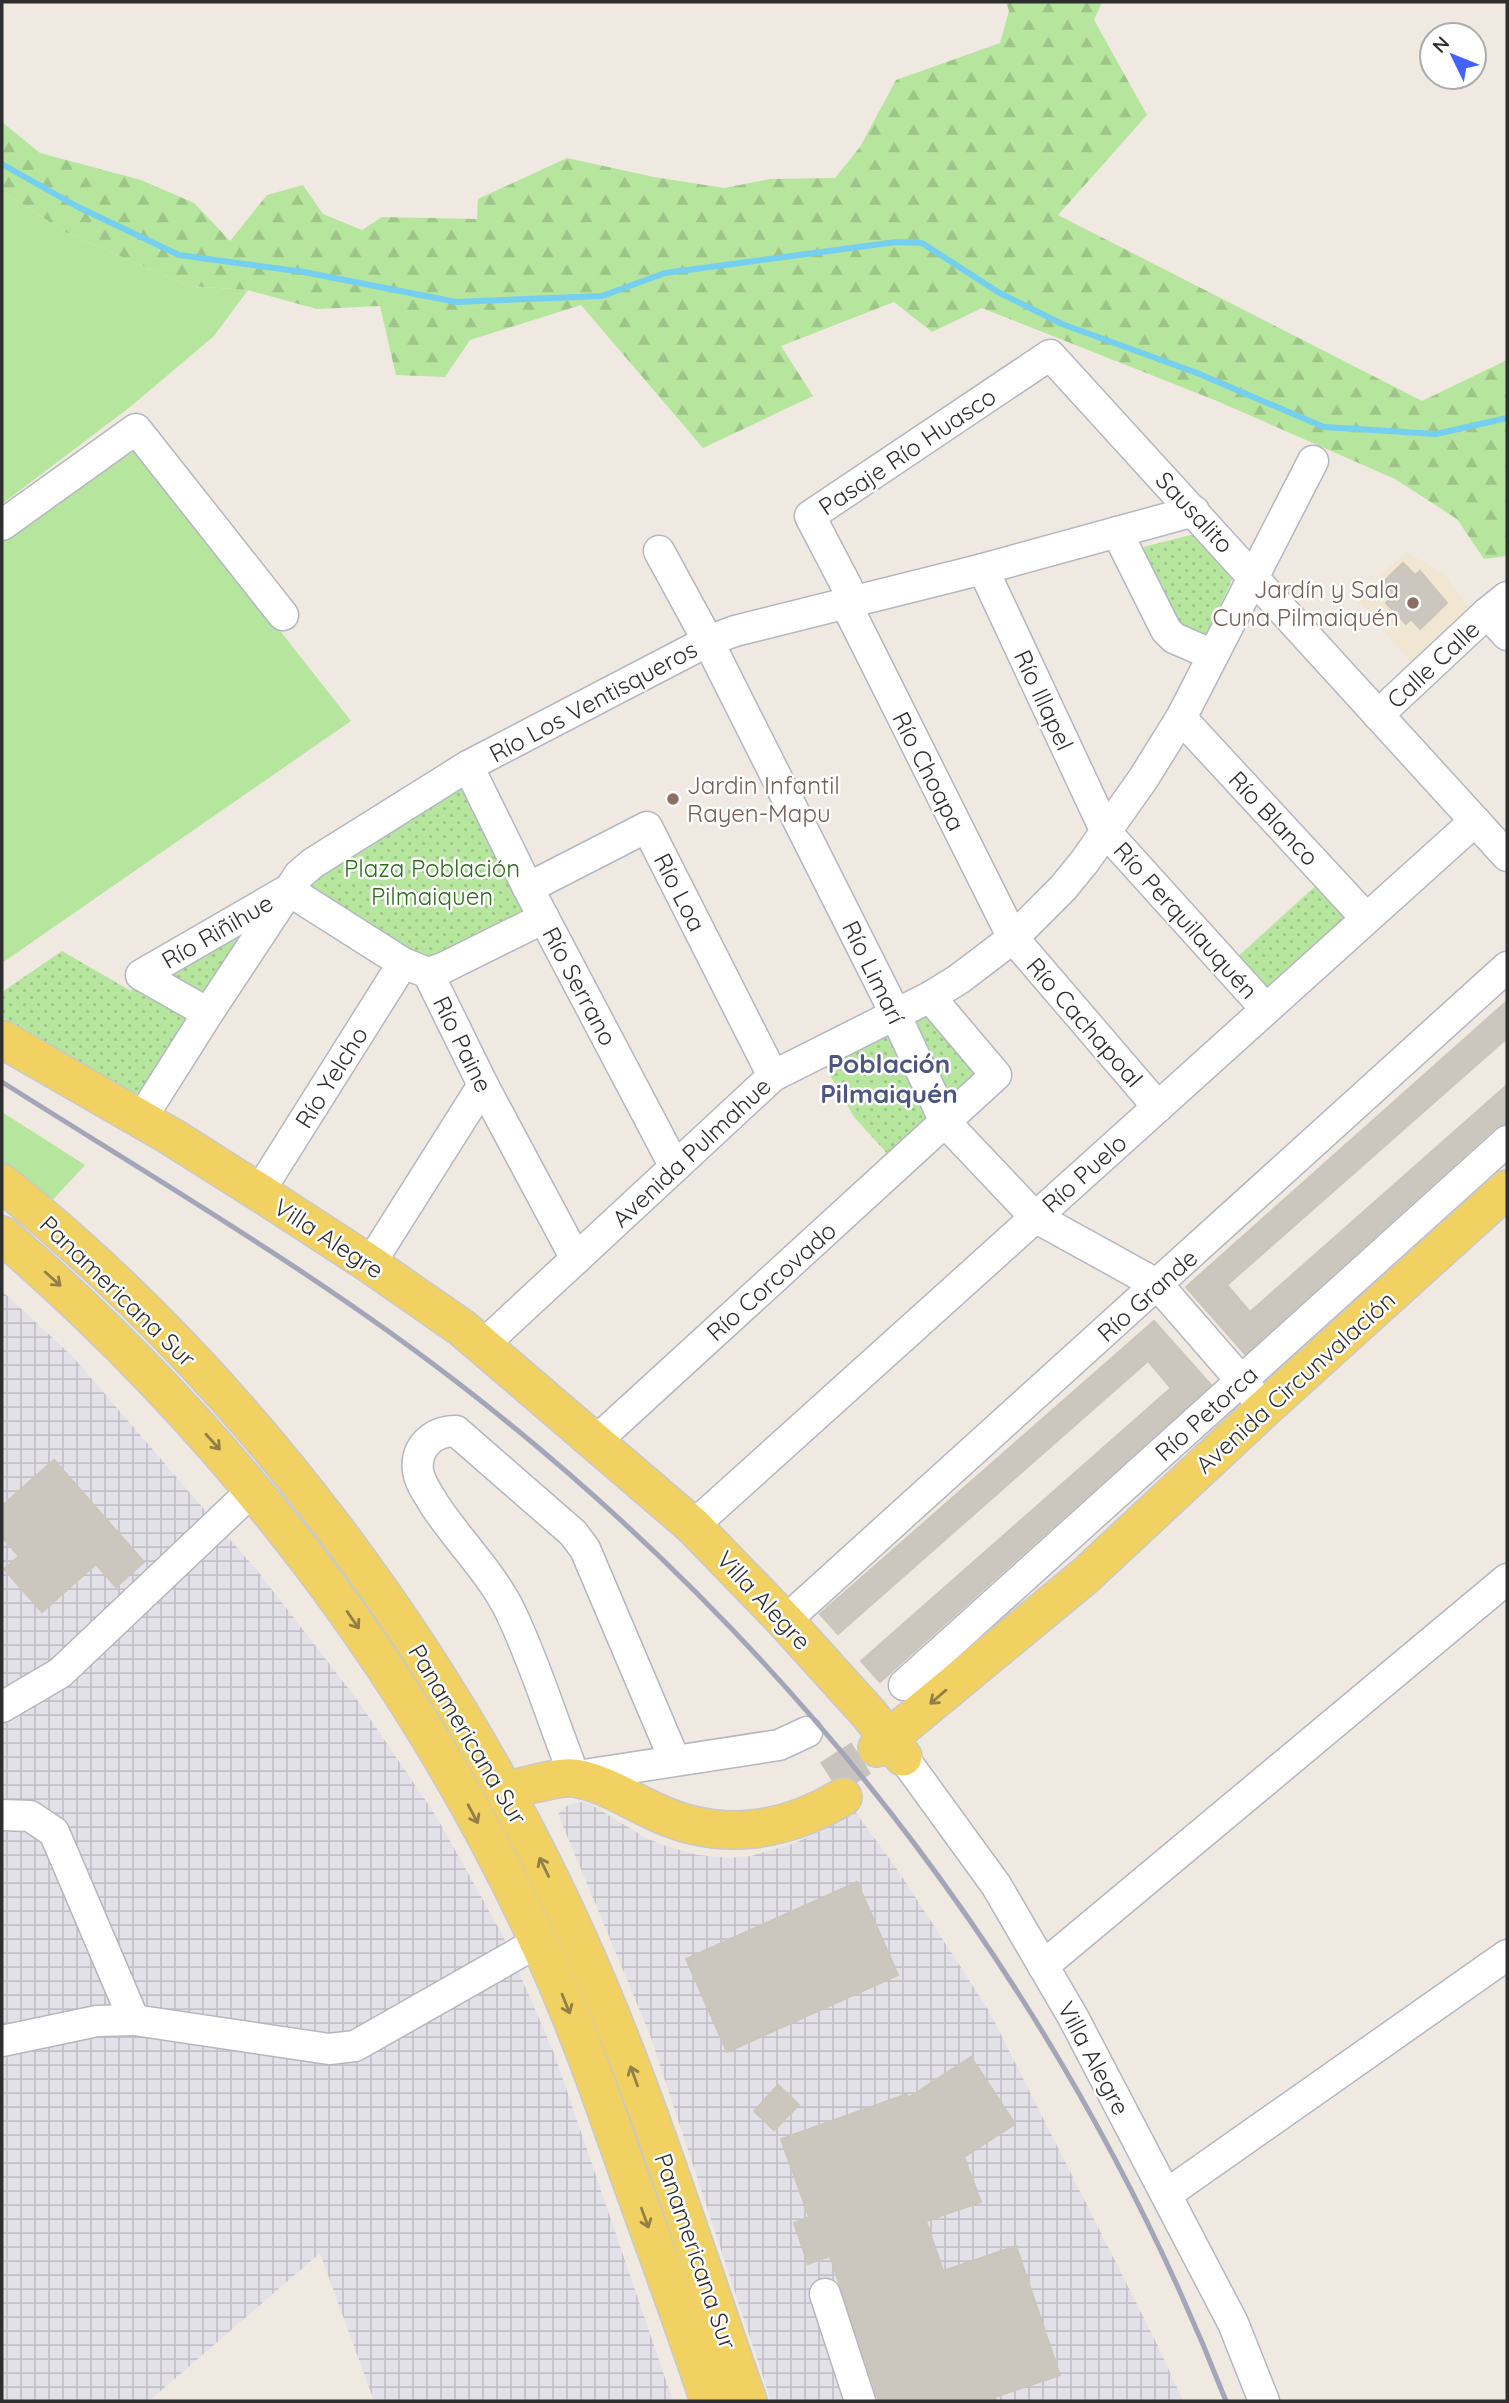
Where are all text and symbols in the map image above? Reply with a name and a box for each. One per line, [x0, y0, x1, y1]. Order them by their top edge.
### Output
north arrow [1418, 21, 1488, 91]
text: N [1427, 31, 1454, 58]
street label: Pasaje Río Huasco [813, 381, 1001, 521]
street label: Sausalito [1150, 465, 1240, 559]
place label: Jardín y Sala Cuna Pilmaiquén [1213, 574, 1399, 632]
marker: Jardín y Sala Cuna Pilmaiquén [1405, 595, 1421, 611]
street label: Calle Calle [1380, 614, 1486, 714]
street label: Río Los Ventisqueros [484, 634, 702, 768]
street label: Río Illapel [1008, 645, 1080, 755]
street label: Río Choapa [886, 706, 972, 836]
street label: Río Blanco [1223, 764, 1325, 872]
place label: Jardin Infantil Rayen-Mapu [687, 770, 840, 828]
marker: Jardin Infantil Rayen-Mapu [665, 791, 681, 807]
street label: Río Perquilauquén [1108, 835, 1264, 1005]
street label: Río Loa [648, 848, 712, 936]
park label: Plaza Población Pilmaiquen [344, 853, 520, 911]
street label: Río Riñihue [156, 887, 278, 975]
street label: Río Limarí [836, 916, 912, 1029]
street label: Río Serrano [536, 921, 624, 1051]
street label: Río Cachapoal [1020, 951, 1150, 1093]
street label: Río Paine [427, 991, 499, 1097]
street label: Río Yelcho [288, 1021, 374, 1133]
district label: Población Pilmaiquén [820, 1047, 958, 1110]
street label: Avenida Pulmahue [605, 1071, 777, 1233]
street label: Río Puelo [1036, 1127, 1132, 1219]
street label: Villa Alegre [269, 1191, 389, 1285]
street label: Panamericana Sur [34, 1209, 202, 1373]
street label: Río Corcovado [700, 1215, 842, 1347]
street label: Río Grande [1091, 1242, 1203, 1348]
one-way arrow [44, 1271, 61, 1288]
street label: Avenida Circunvalación [1189, 1284, 1401, 1480]
street label: Río Petorca [1148, 1359, 1264, 1467]
one-way arrow [204, 1432, 220, 1450]
street label: Villa Alegre [710, 1544, 818, 1656]
one-way arrow [346, 1610, 360, 1629]
street label: Panamericana Sur [402, 1638, 534, 1830]
one-way arrow [929, 1689, 947, 1705]
one-way arrow [466, 1803, 480, 1823]
one-way arrow [537, 1857, 551, 1878]
one-way arrow [560, 1993, 573, 2015]
street label: Villa Alegre [1051, 1996, 1137, 2120]
one-way arrow [627, 2066, 639, 2088]
street label: Panamericana Sur [648, 2149, 744, 2353]
one-way arrow [639, 2206, 652, 2228]

